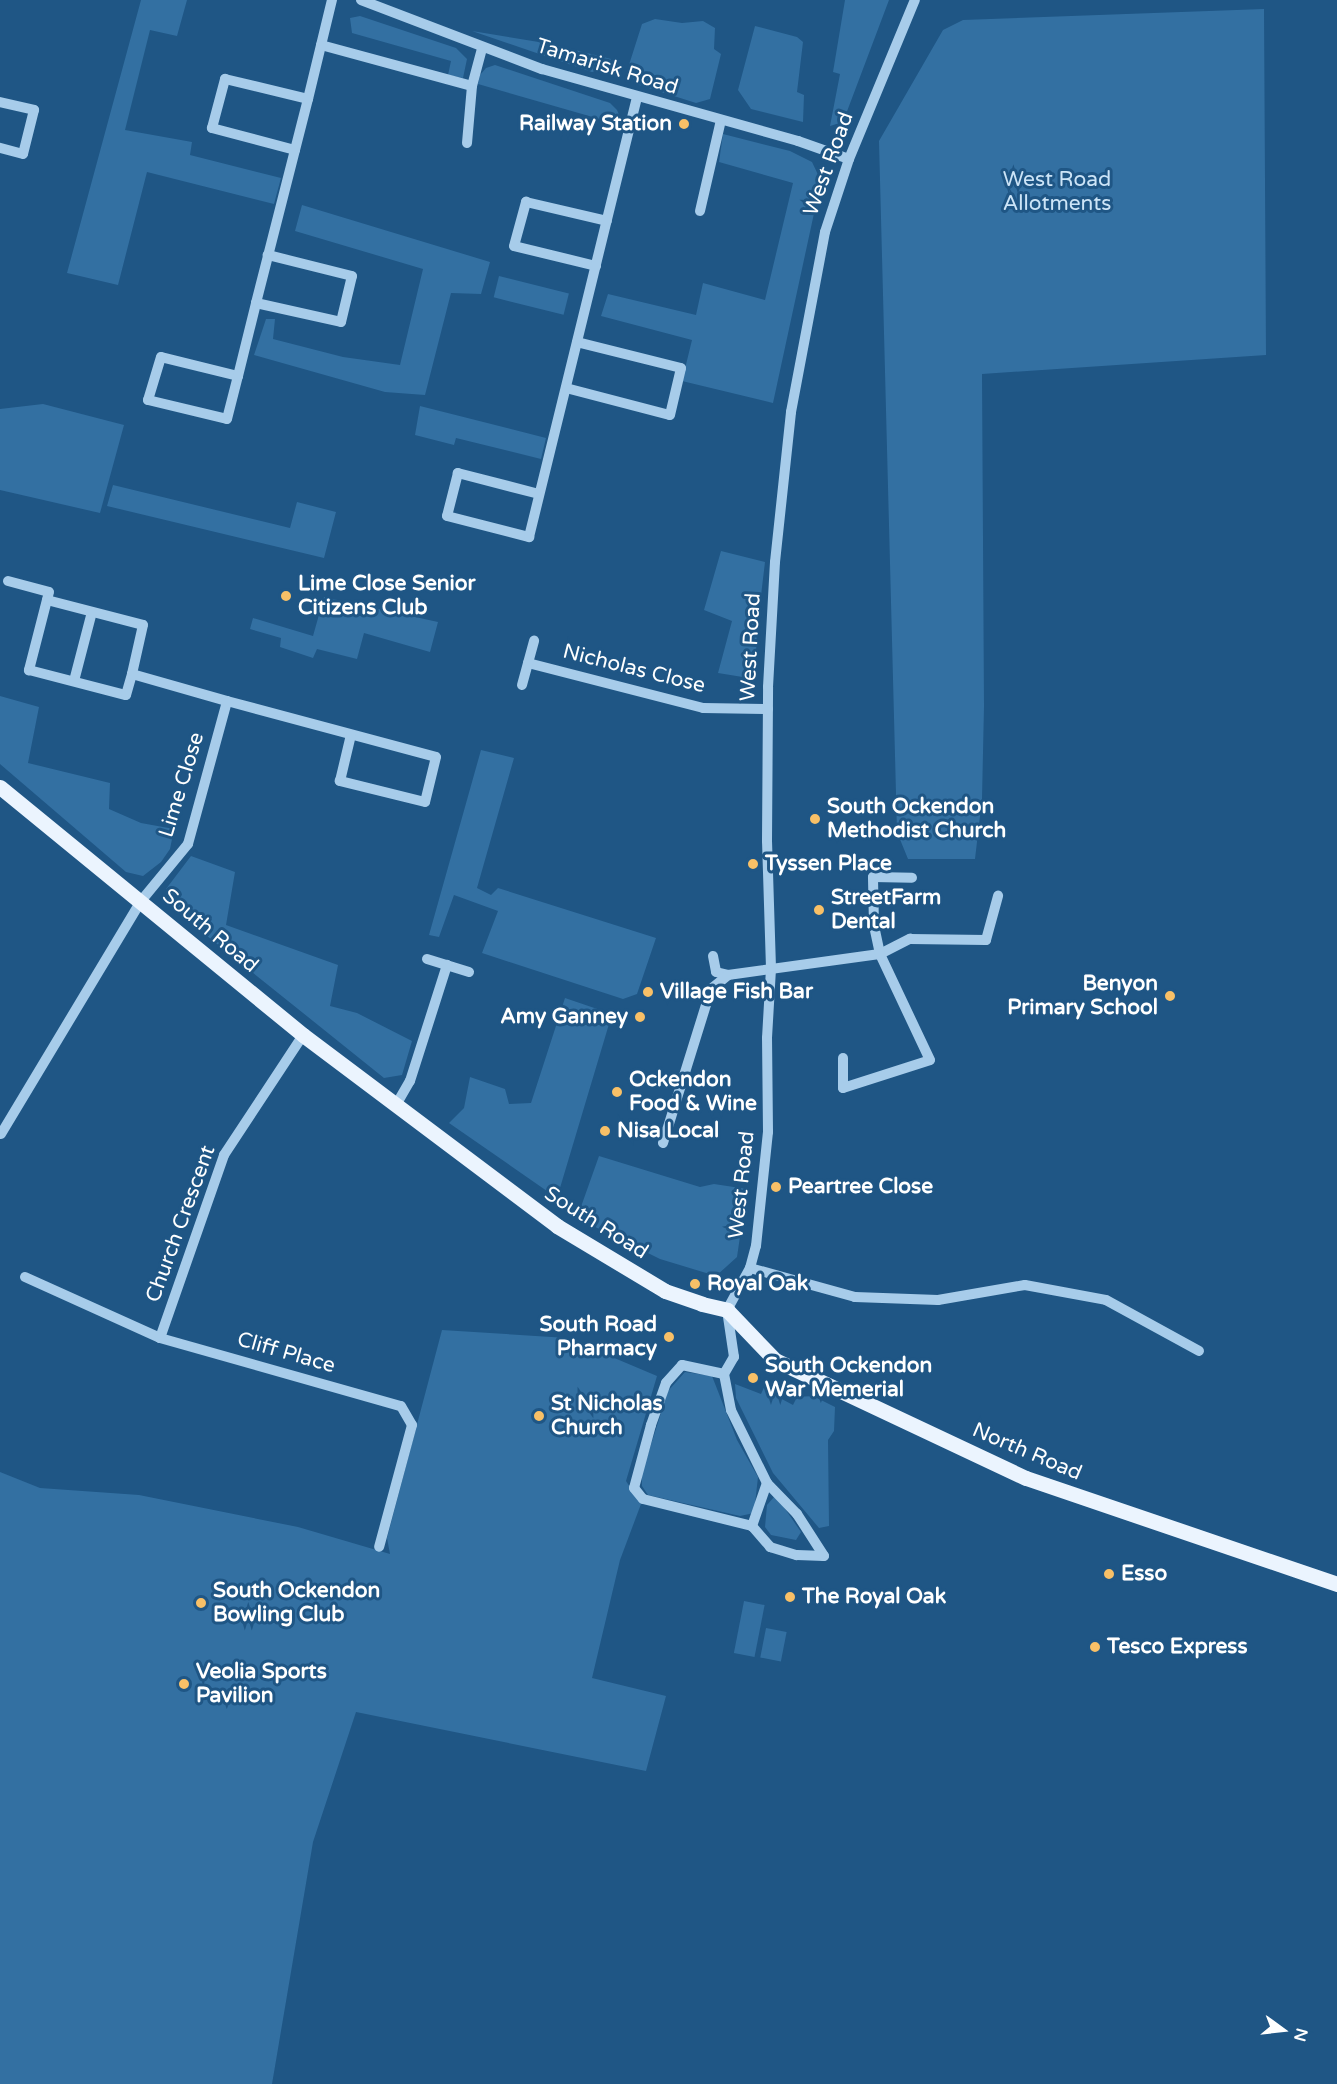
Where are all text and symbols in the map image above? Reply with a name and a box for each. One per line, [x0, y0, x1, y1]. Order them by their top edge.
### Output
street label: Tamarisk Road [533, 33, 681, 101]
street label: West Road [799, 109, 859, 219]
place label: Railway Station [519, 111, 672, 137]
marker: Railway Station [677, 117, 691, 131]
park label: West Road Allotments [1003, 167, 1111, 217]
place label: Lime Close Senior Citizens Club [298, 571, 476, 621]
marker: Lime Close Senior Citizens Club [279, 589, 293, 603]
street label: West Road [736, 592, 766, 702]
street label: Nicholas Close [560, 639, 708, 699]
street label: Lime Close [154, 729, 210, 841]
place label: South Ockendon Methodist Church [827, 794, 1006, 844]
marker: South Ockendon Methodist Church [808, 812, 822, 826]
place label: Tyssen Place [765, 851, 892, 877]
marker: Tyssen Place [746, 857, 760, 871]
street label: South Road [157, 884, 263, 978]
place label: StreetFarm Dental [831, 885, 941, 935]
marker: StreetFarm Dental [812, 903, 826, 917]
place label: Benyon Primary School [1007, 971, 1158, 1021]
place label: Village Fish Bar [660, 979, 813, 1005]
marker: Village Fish Bar [641, 985, 655, 999]
marker: Benyon Primary School [1163, 989, 1177, 1003]
place label: Amy Ganney [500, 1004, 628, 1030]
marker: Amy Ganney [633, 1010, 647, 1024]
place label: Ockendon Food & Wine [629, 1067, 757, 1117]
marker: Ockendon Food & Wine [610, 1085, 624, 1099]
place label: Nisa Local [617, 1118, 719, 1144]
marker: Nisa Local [598, 1124, 612, 1138]
street label: West Road [724, 1130, 760, 1240]
street label: Church Crescent [141, 1142, 221, 1306]
place label: Peartree Close [788, 1174, 933, 1200]
marker: Peartree Close [769, 1180, 783, 1194]
street label: South Road [539, 1181, 653, 1265]
place label: Royal Oak [707, 1271, 808, 1297]
marker: Royal Oak [688, 1277, 702, 1291]
place label: South Road Pharmacy [539, 1312, 657, 1362]
street label: Cliff Place [234, 1327, 338, 1379]
marker: South Road Pharmacy [662, 1330, 676, 1344]
place label: South Ockendon War Memerial [765, 1353, 932, 1403]
marker: South Ockendon War Memerial [746, 1371, 760, 1385]
place label: St Nicholas Church [551, 1391, 663, 1441]
marker: St Nicholas Church [532, 1409, 546, 1423]
street label: North Road [968, 1418, 1086, 1486]
place label: Esso [1121, 1561, 1167, 1587]
marker: Esso [1102, 1567, 1116, 1581]
place label: South Ockendon Bowling Club [213, 1578, 380, 1628]
place label: The Royal Oak [802, 1584, 946, 1610]
marker: The Royal Oak [783, 1590, 797, 1604]
marker: South Ockendon Bowling Club [194, 1596, 208, 1610]
place label: Tesco Express [1107, 1634, 1248, 1660]
marker: Tesco Express [1088, 1640, 1102, 1654]
place label: Veolia Sports Pavilion [196, 1659, 327, 1709]
marker: Veolia Sports Pavilion [177, 1677, 191, 1691]
north arrow [1253, 2000, 1313, 2060]
text: N [1289, 2026, 1312, 2043]

